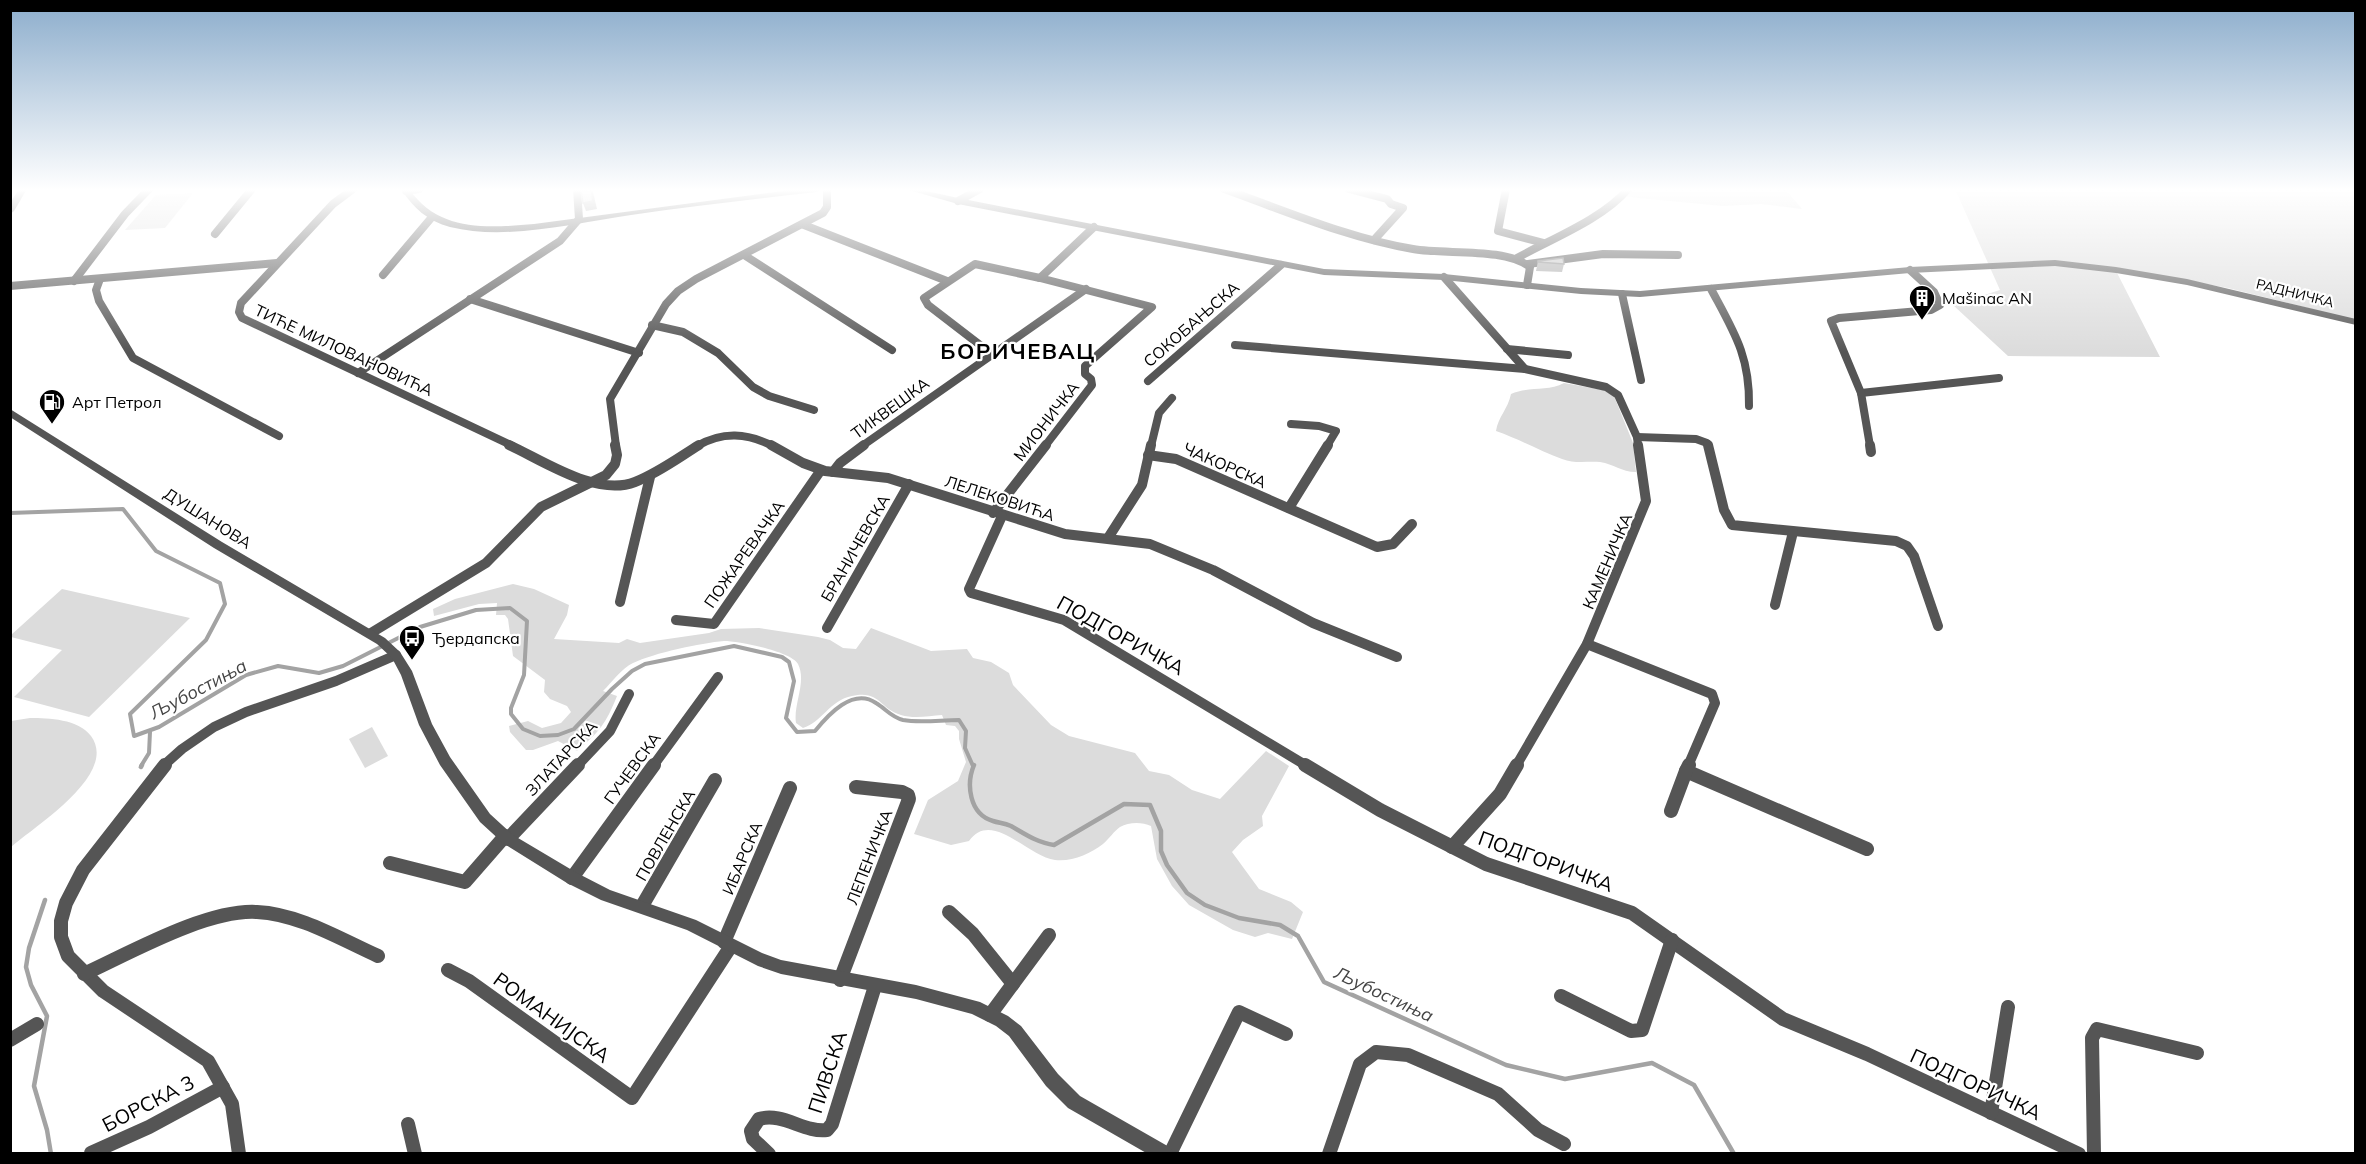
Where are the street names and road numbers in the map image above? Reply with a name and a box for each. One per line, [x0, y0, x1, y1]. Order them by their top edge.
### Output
street label: РАДНИЧКА [2254, 275, 2337, 312]
street label: СОКОБАЊСКА [1139, 277, 1243, 371]
street label: ТИЋЕ МИЛОВАНОВИЋА [252, 300, 437, 400]
street label: ТИКВЕШКА [847, 373, 933, 443]
street label: МИОНИЧКА [1009, 377, 1083, 465]
street label: ЧАКОРСКА [1180, 438, 1270, 492]
street label: ЛЕЛЕКОВИЋА [943, 471, 1058, 525]
street label: ДУШАНОВА [160, 483, 256, 553]
street label: БРАНИЧЕВСКА [816, 491, 894, 605]
street label: ПОЖАРЕВАЧКА [699, 496, 789, 612]
street label: КАМЕНИЧКА [1578, 510, 1636, 612]
street label: ПОДГОРИЧКА [1053, 590, 1189, 681]
street label: ЗЛАТАРСКА [521, 716, 601, 800]
street label: ГУЧЕВСКА [599, 728, 665, 808]
street label: ПОВЛЕНСКА [631, 786, 699, 884]
street label: ЛЕПЕНИЧКА [842, 806, 896, 908]
street label: ИБАРСКА [718, 818, 766, 898]
street label: ПОДГОРИЧКА [1475, 825, 1617, 897]
street label: РОМАНИЈСКА [489, 966, 615, 1068]
street label: ПИВСКА [802, 1027, 852, 1116]
street label: ПОДГОРИЧКА [1906, 1043, 2046, 1125]
street label: БОРСКА 3 [98, 1069, 198, 1137]

